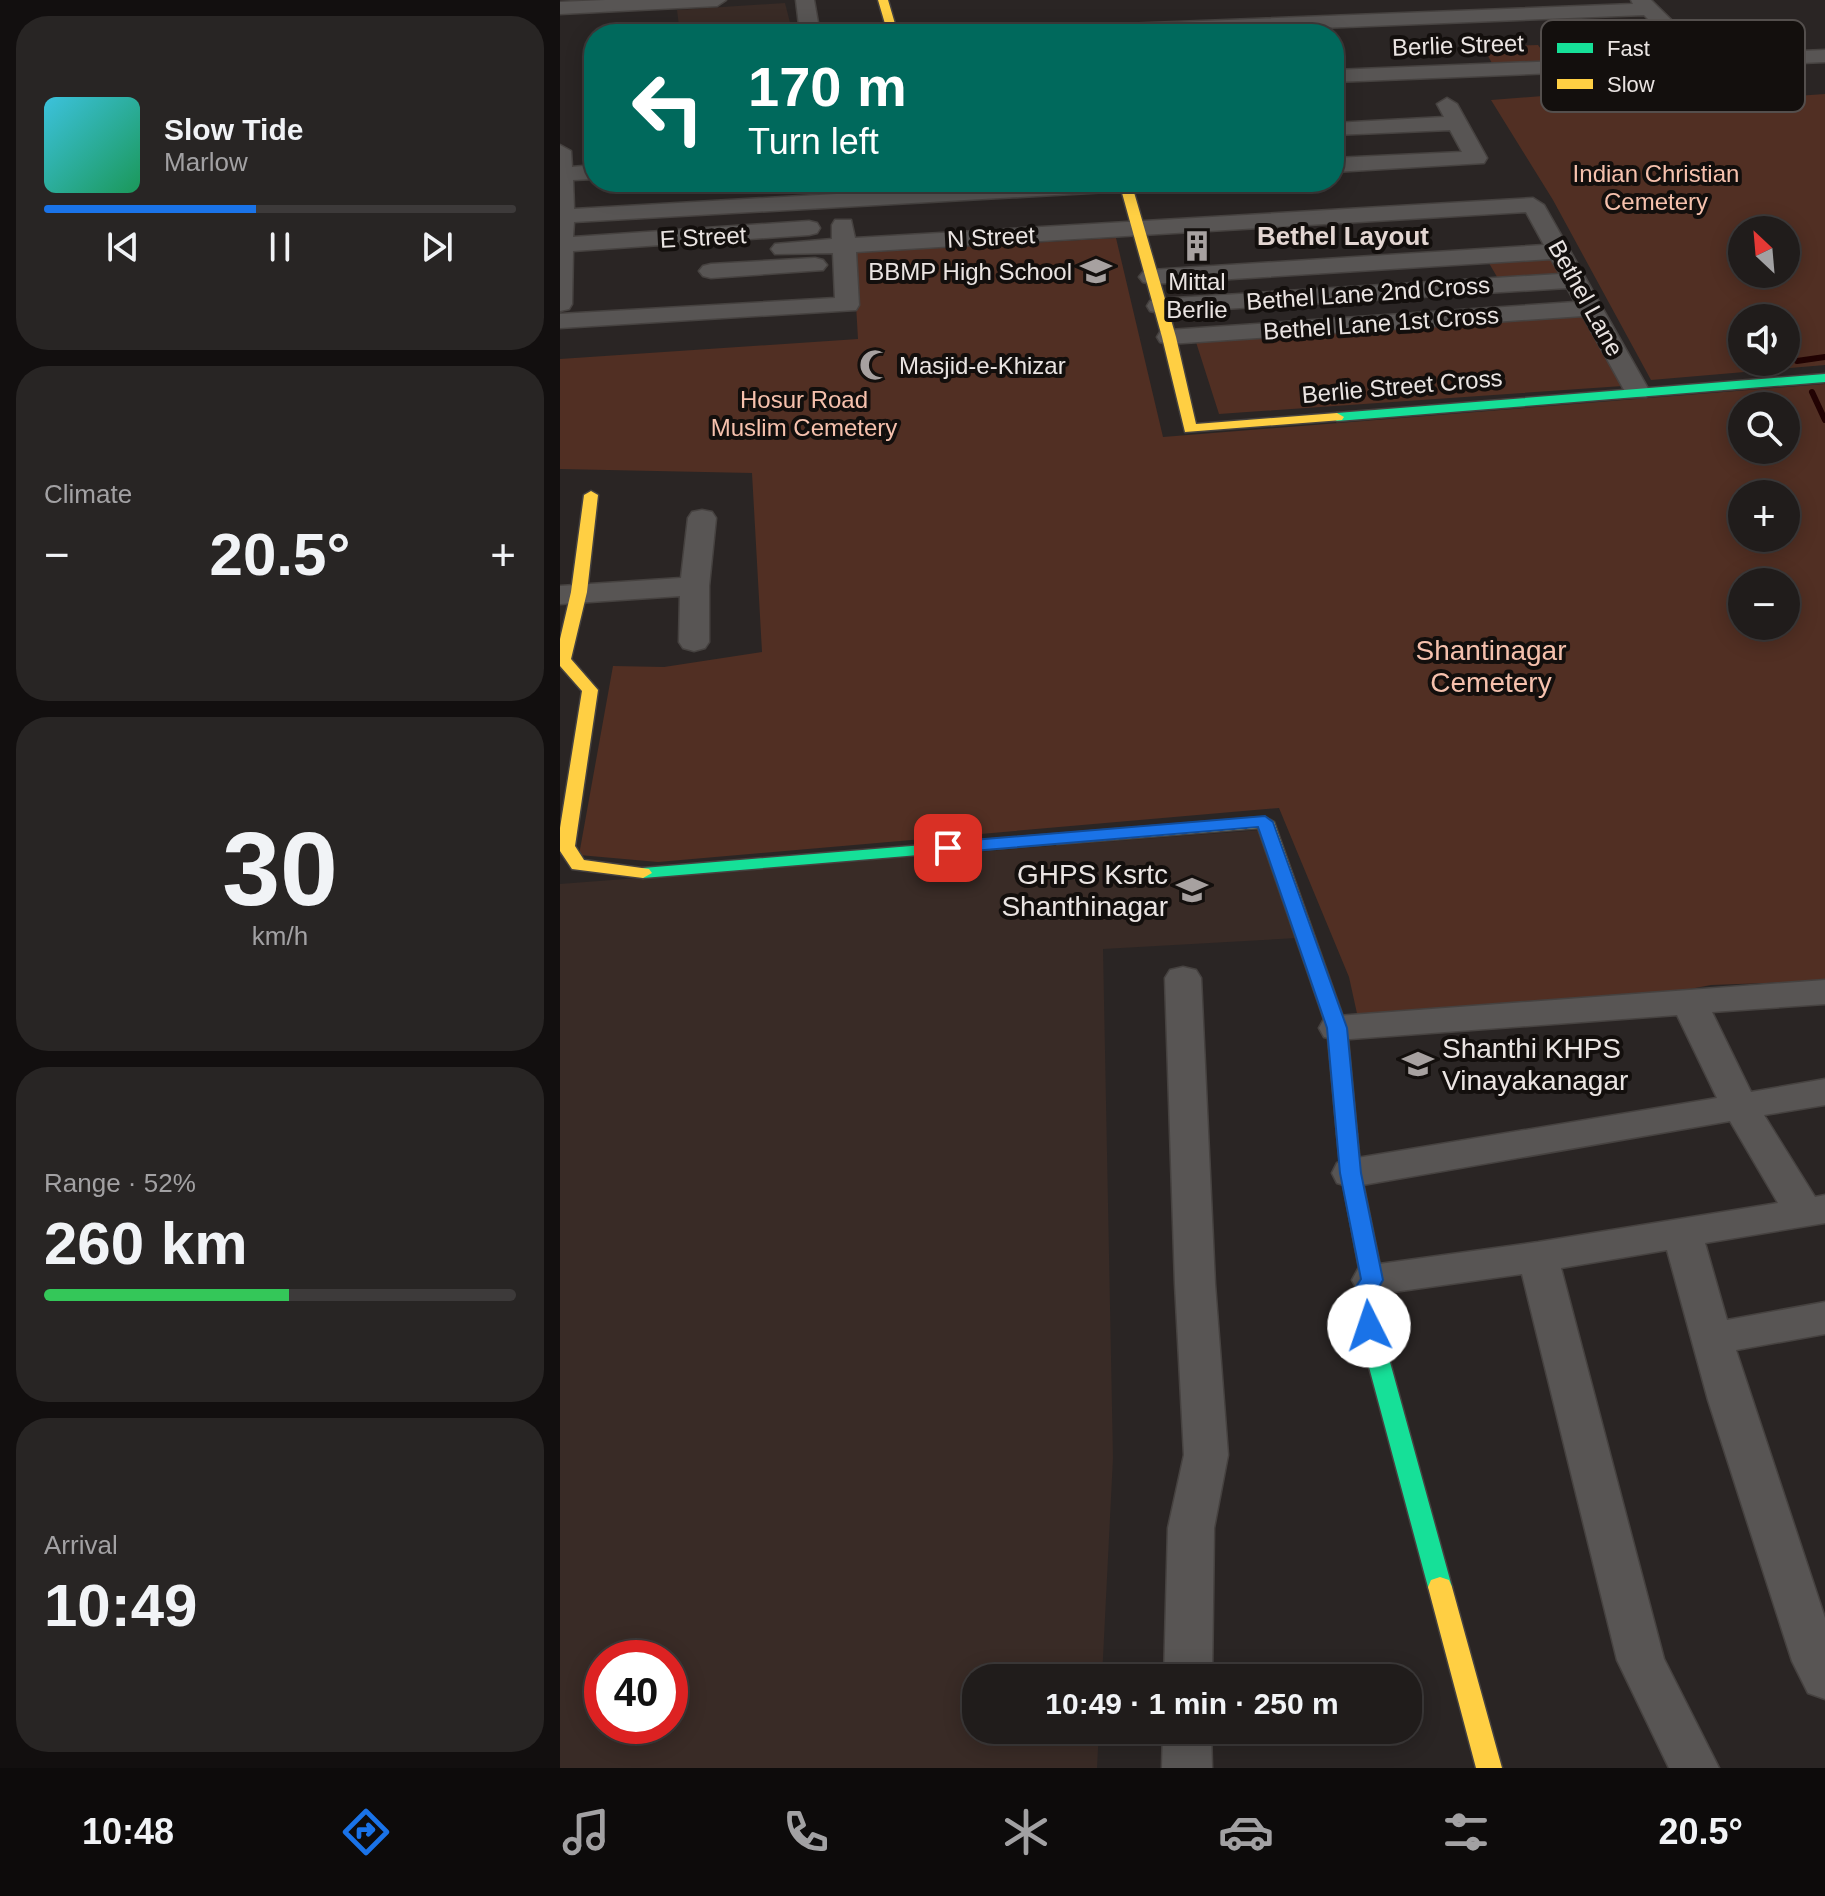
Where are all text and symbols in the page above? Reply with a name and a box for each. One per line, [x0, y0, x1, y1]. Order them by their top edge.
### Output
legend [1541, 20, 1805, 112]
street label: Berlie Street [1392, 29, 1525, 61]
text: Fast [1607, 36, 1650, 61]
text: 170 m [748, 55, 907, 118]
icon: left [616, 56, 720, 160]
text: Slow [1607, 72, 1655, 97]
text: Slow Tide [164, 113, 303, 146]
text: Turn left [748, 121, 879, 162]
text: Marlow [164, 147, 248, 177]
park label: Indian Christian Cemetery [1573, 160, 1739, 215]
north arrow [1728, 216, 1800, 288]
map controls [1728, 216, 1800, 640]
street label: E Street [659, 221, 747, 253]
street label: N Street [946, 221, 1036, 253]
district label: Bethel Layout [1257, 221, 1429, 251]
icon: previous [101, 225, 145, 269]
icon: pause [258, 225, 302, 269]
icon: next [415, 225, 459, 269]
building icon: Mittal Berlie [1180, 229, 1214, 263]
street label: Bethel Lane [1543, 235, 1629, 361]
school or university icon: BBMP High School [1079, 254, 1113, 288]
place label: BBMP High School [868, 258, 1072, 285]
place label: Mittal Berlie [1166, 268, 1228, 323]
street label: Bethel Lane 2nd Cross [1245, 271, 1491, 315]
street label: Bethel Lane 1st Cross [1262, 301, 1500, 345]
button: sound [1728, 304, 1800, 376]
mosque icon: Masjid-e-Khizar [858, 348, 892, 382]
place label: Masjid-e-Khizar [899, 352, 1066, 379]
street label: Berlie Street Cross [1301, 364, 1503, 408]
park label: Hosur Road Muslim Cemetery [711, 386, 897, 441]
button: search [1728, 392, 1800, 464]
text: Climate [44, 479, 132, 509]
button: + [1728, 480, 1800, 552]
text: 20.5° [210, 521, 350, 588]
text: − [44, 530, 70, 579]
text: + [490, 530, 516, 579]
button: − [1728, 568, 1800, 640]
park label: Shantinagar Cemetery [1415, 635, 1567, 698]
text: 30 [222, 811, 338, 927]
pin [914, 814, 982, 882]
icon: arrive [926, 826, 970, 870]
place label: GHPS Ksrtc Shanthinagar [1001, 859, 1168, 922]
school or university icon: GHPS Ksrtc Shanthinagar [1175, 873, 1209, 907]
text: km/h [252, 921, 308, 951]
place label: Shanthi KHPS Vinayakanagar [1442, 1033, 1628, 1096]
school or university icon: Shanthi KHPS Vinayakanagar [1401, 1047, 1435, 1081]
text: Range · 52% [44, 1168, 196, 1198]
text: 260 km [44, 1210, 248, 1277]
position arrow [1327, 1284, 1411, 1368]
text: Arrival [44, 1530, 118, 1560]
text: 10:49 [44, 1572, 197, 1639]
speed limit sign: 40 [584, 1640, 688, 1744]
text: 10:49 · 1 min · 250 m [1045, 1687, 1339, 1720]
icon: directions [338, 1804, 394, 1860]
icon: music [558, 1804, 614, 1860]
icon: phone [778, 1804, 834, 1860]
icon: climate [998, 1804, 1054, 1860]
icon: car [1218, 1804, 1274, 1860]
icon: filters [1438, 1804, 1494, 1860]
text: 10:48 [82, 1811, 174, 1852]
text: 20.5° [1658, 1811, 1743, 1852]

